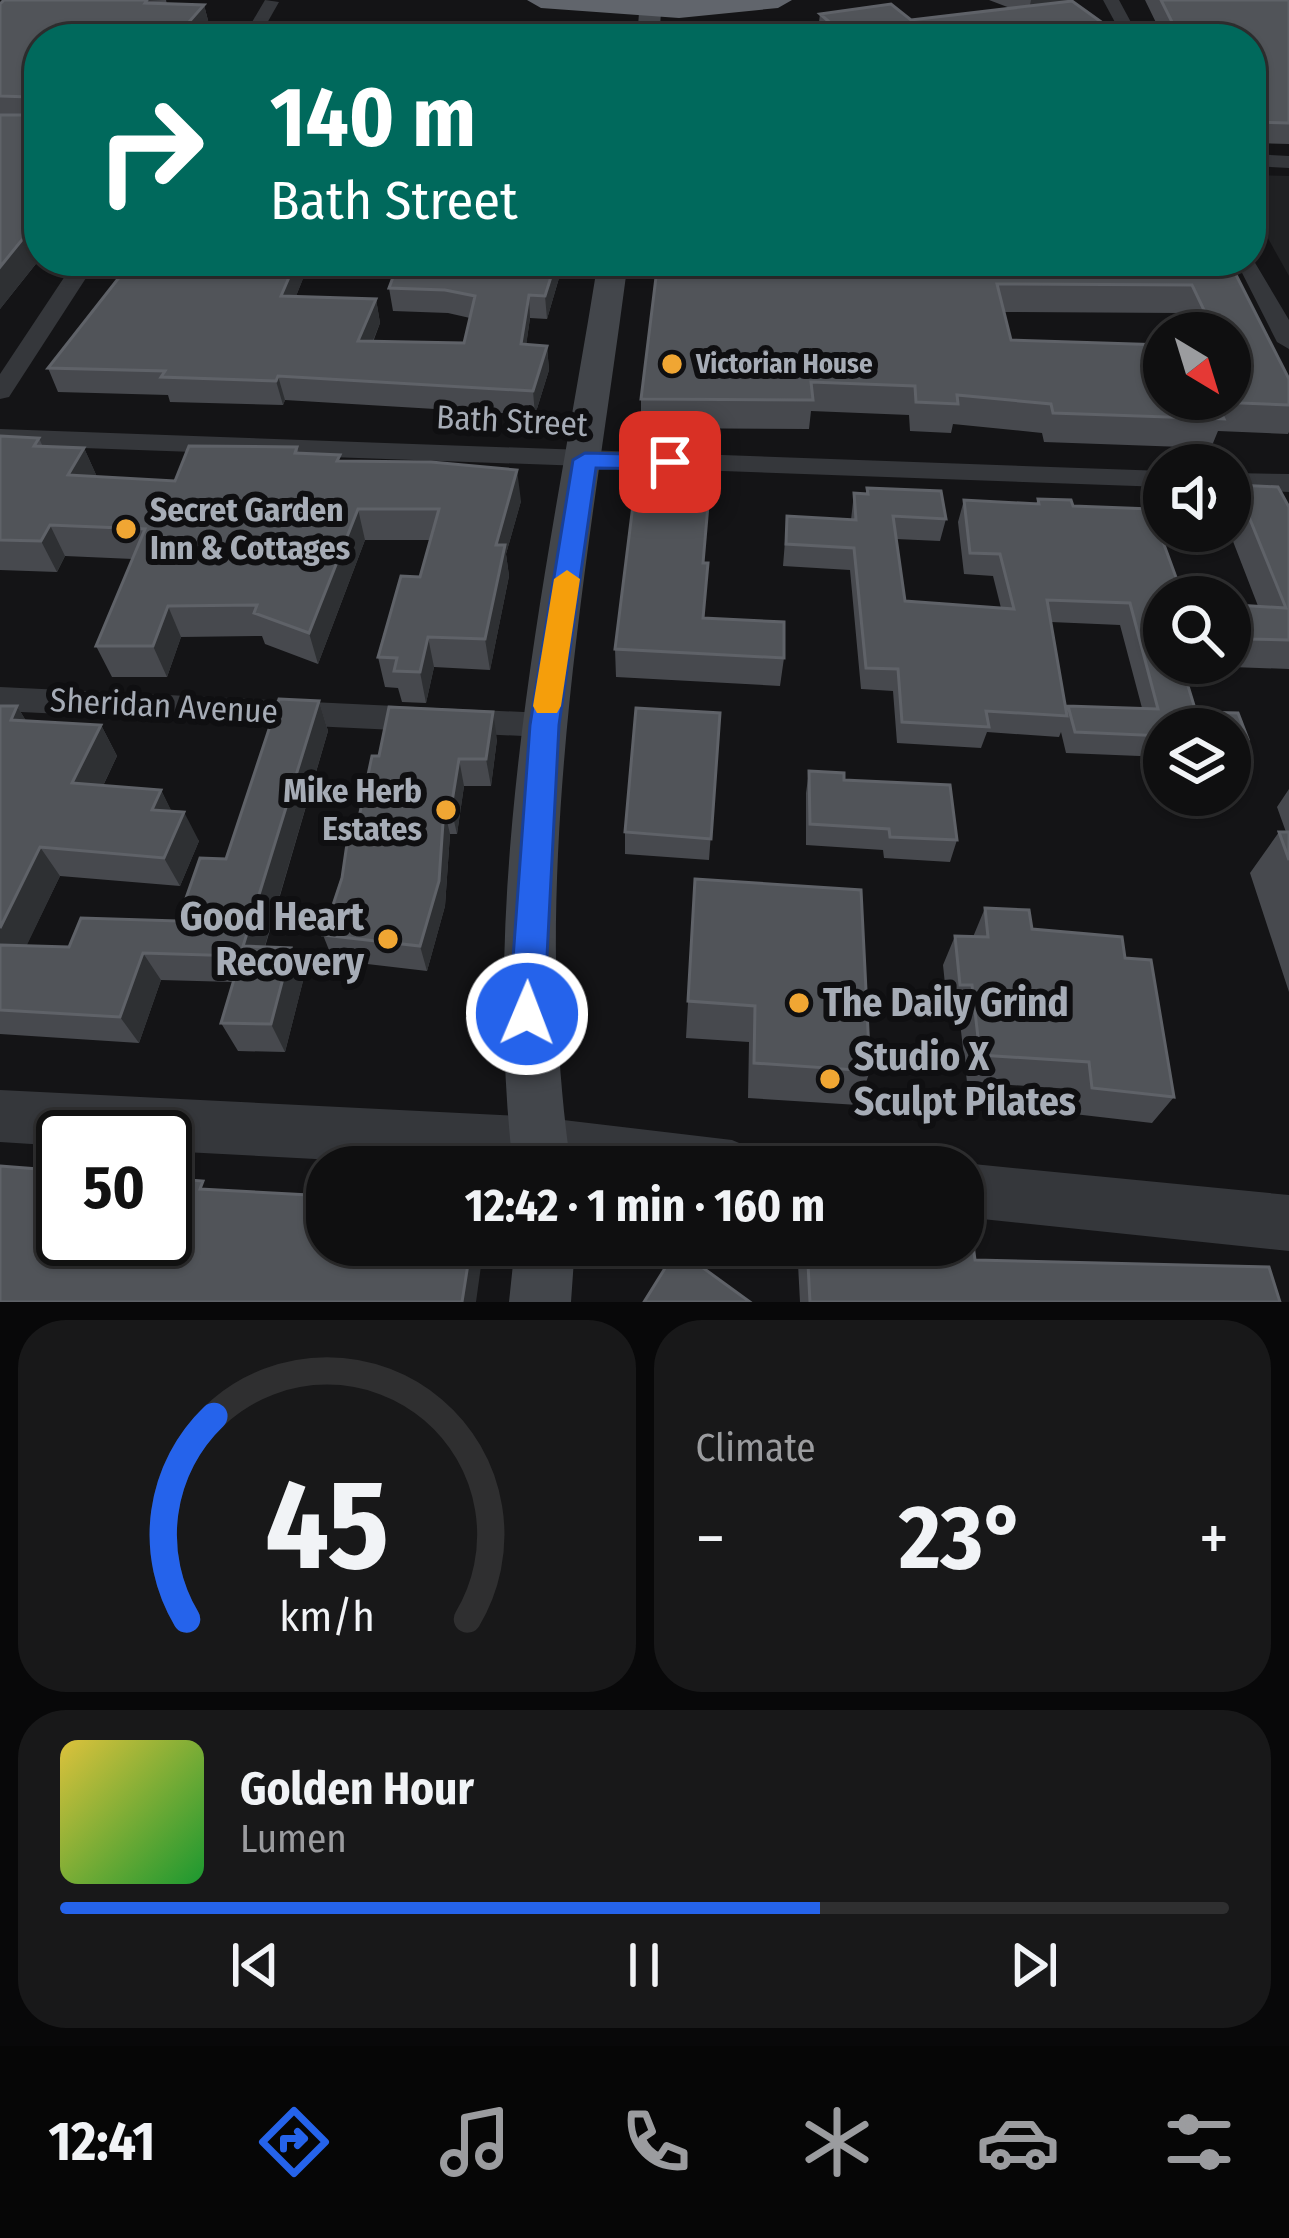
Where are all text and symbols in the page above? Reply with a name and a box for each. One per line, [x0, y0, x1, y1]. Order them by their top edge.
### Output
text: 140 m [270, 67, 476, 168]
icon: right [72, 72, 228, 228]
text: Bath Street [270, 169, 518, 233]
north arrow [1143, 312, 1251, 420]
map controls [1143, 312, 1251, 816]
place label: Victorian House [695, 348, 873, 380]
marker: Victorian House [659, 351, 685, 377]
street label: Bath Street [435, 397, 589, 445]
pin [619, 411, 721, 513]
icon: arrive [637, 429, 703, 495]
button: sound [1143, 444, 1251, 552]
place label: Secret Garden Inn & Cottages [150, 490, 350, 568]
marker: Secret Garden Inn & Cottages [113, 516, 139, 542]
button: search [1143, 576, 1251, 684]
street label: Sheridan Avenue [49, 680, 279, 732]
button: layers [1143, 708, 1251, 816]
place label: Mike Herb Estates [283, 771, 422, 849]
marker: Mike Herb Estates [433, 797, 459, 823]
place label: Good Heart Recovery [180, 894, 365, 985]
marker: Good Heart Recovery [375, 926, 401, 952]
position arrow [464, 951, 590, 1077]
place label: The Daily Grind [823, 980, 1069, 1026]
marker: The Daily Grind [786, 990, 812, 1016]
place label: Studio X Sculpt Pilates [854, 1034, 1076, 1125]
marker: Studio X Sculpt Pilates [817, 1066, 843, 1092]
speed limit sign: 50 [36, 1110, 192, 1266]
text: 12:42 · 1 min · 160 m [465, 1179, 825, 1233]
text: Climate [696, 1425, 816, 1471]
text: 45 [265, 1451, 389, 1601]
text: 23° [899, 1484, 1025, 1592]
text: − [696, 1499, 725, 1578]
text: + [1199, 1499, 1229, 1578]
text: km/h [279, 1591, 375, 1642]
text: Golden Hour [240, 1762, 474, 1816]
text: Lumen [240, 1816, 347, 1862]
icon: previous [222, 1932, 288, 1998]
icon: pause [611, 1932, 677, 1998]
icon: next [1001, 1932, 1067, 1998]
icon: directions [252, 2100, 336, 2184]
icon: music [433, 2100, 517, 2184]
icon: phone [614, 2100, 698, 2184]
icon: climate [795, 2100, 879, 2184]
icon: car [976, 2100, 1060, 2184]
icon: filters [1157, 2100, 1241, 2184]
text: 12:41 [48, 2110, 155, 2174]

